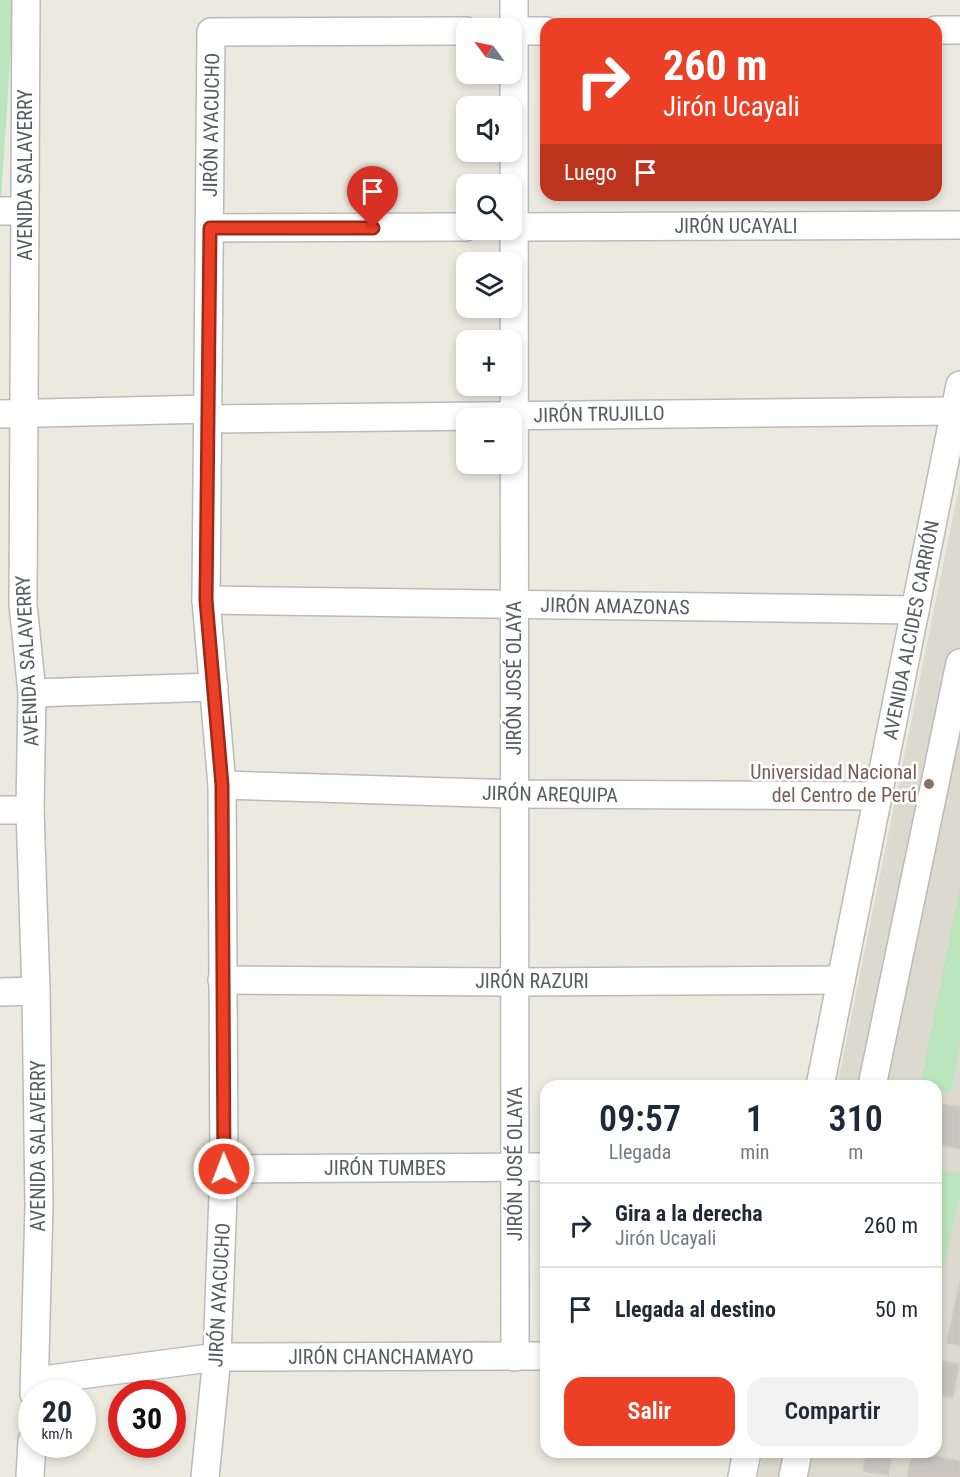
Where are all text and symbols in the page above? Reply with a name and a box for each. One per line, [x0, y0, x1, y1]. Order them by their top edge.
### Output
north arrow [456, 18, 522, 84]
map controls [456, 18, 522, 474]
text: 260 m [663, 41, 768, 90]
icon: right [564, 42, 642, 120]
street label: JIRÓN AYACUCHO [198, 53, 224, 197]
street label: AVENIDA SALAVERRY [13, 89, 37, 261]
text: Jirón Ucayali [663, 91, 800, 123]
button: sound [456, 96, 522, 162]
icon: arrive [629, 156, 662, 189]
text: Luego [564, 160, 617, 185]
pin [347, 166, 398, 228]
button: search [456, 174, 522, 240]
icon: arrive [356, 175, 389, 208]
street label: JIRÓN UCAYALI [674, 214, 798, 238]
button: layers [456, 252, 522, 318]
button: + [456, 330, 522, 396]
street label: JIRÓN TRUJILLO [533, 401, 665, 427]
button: − [456, 408, 522, 474]
street label: AVENIDA ALCIDES CARRIÓN [878, 518, 944, 742]
street label: AVENIDA SALAVERRY [11, 574, 43, 747]
street label: JIRÓN AMAZONAS [540, 593, 690, 619]
street label: JIRÓN JOSÉ OLAYA [502, 600, 526, 755]
place label: Universidad Nacional del Centro de Perú [750, 760, 917, 807]
marker: Universidad Nacional del Centro de Perú [922, 777, 936, 791]
street label: JIRÓN AREQUIPA [482, 781, 619, 807]
street label: JIRÓN RAZURI [475, 969, 589, 993]
street label: AVENIDA SALAVERRY [26, 1060, 50, 1232]
street label: JIRÓN JOSÉ OLAYA [503, 1086, 527, 1241]
text: 09:57 [599, 1098, 681, 1140]
text: 1 [746, 1098, 764, 1140]
text: 310 [829, 1098, 883, 1140]
position arrow [192, 1137, 256, 1201]
text: Llegada [609, 1140, 671, 1164]
text: min [740, 1140, 769, 1164]
text: m [848, 1140, 863, 1164]
street label: JIRÓN TUMBES [324, 1156, 446, 1180]
text: Gira a la derecha [615, 1201, 763, 1226]
icon: right [564, 1209, 597, 1242]
text: 260 m [864, 1213, 918, 1238]
street label: JIRÓN AYACUCHO [203, 1222, 235, 1368]
text: Jirón Ucayali [615, 1226, 716, 1250]
icon: arrive [564, 1293, 597, 1326]
text: Llegada al destino [615, 1297, 776, 1322]
text: 50 m [875, 1297, 918, 1322]
street label: JIRÓN CHANCHAMAYO [288, 1345, 474, 1369]
button: Salir [564, 1377, 735, 1446]
button: Compartir [747, 1377, 918, 1446]
speed limit sign: 30 [108, 1380, 186, 1458]
text: 20 [42, 1394, 72, 1429]
text: km/h [42, 1425, 72, 1443]

